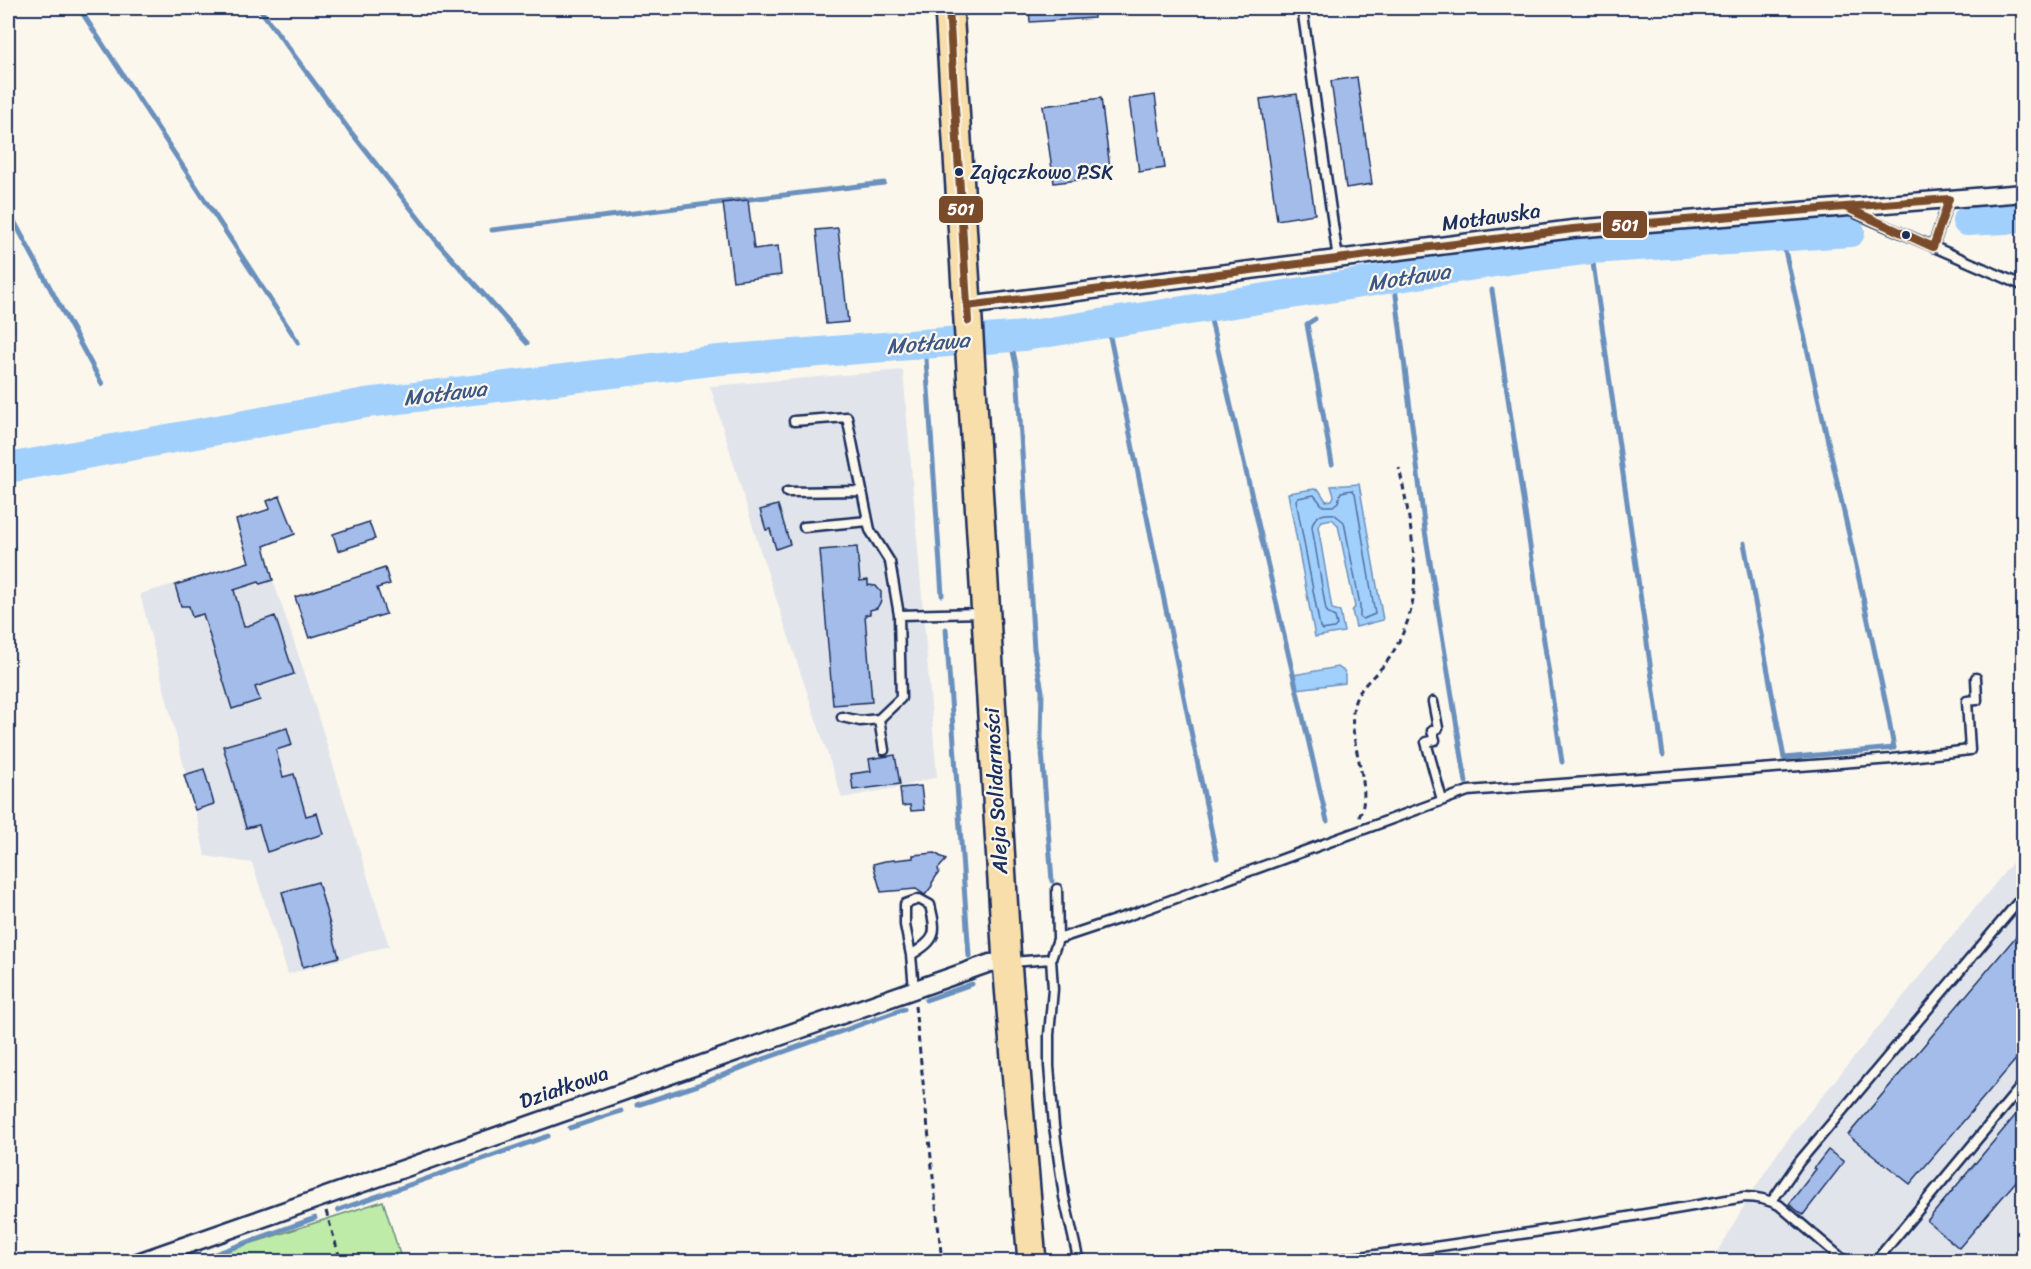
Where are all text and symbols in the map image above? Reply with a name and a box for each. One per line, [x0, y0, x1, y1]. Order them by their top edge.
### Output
place label: Zajączkowo PSK [970, 155, 1113, 190]
marker: Zajączkowo PSK [953, 166, 965, 178]
street label: Motławska [1439, 191, 1543, 243]
line badge: 501 [938, 195, 984, 224]
text: 501 [948, 195, 975, 224]
line badge: 501 [1602, 210, 1648, 239]
text: 501 [1612, 211, 1639, 240]
unlabelled marker [1900, 229, 1912, 241]
water label: Motława [1365, 251, 1455, 303]
water label: Motława [885, 320, 973, 366]
water label: Motława [401, 368, 491, 417]
street label: Aleja Solidarności [973, 706, 1019, 876]
street label: Działkowa [514, 1054, 614, 1120]

